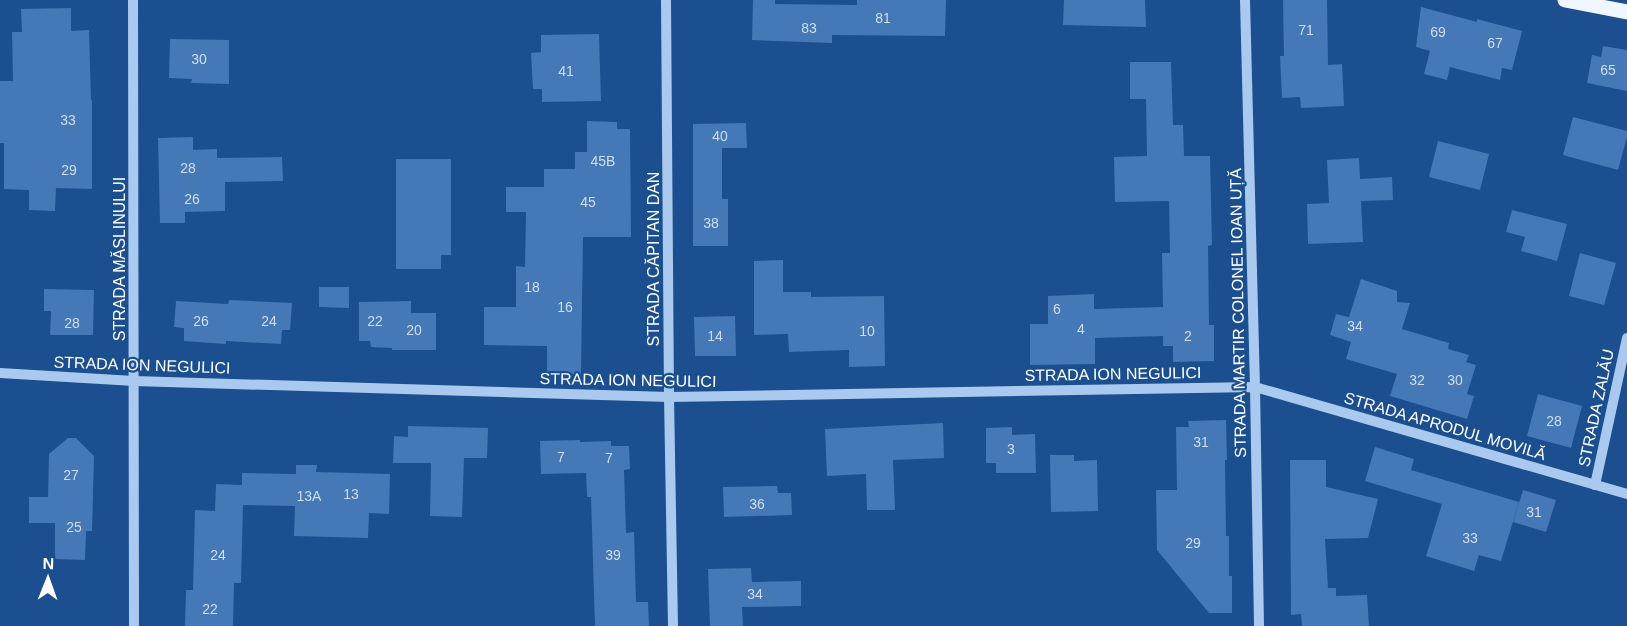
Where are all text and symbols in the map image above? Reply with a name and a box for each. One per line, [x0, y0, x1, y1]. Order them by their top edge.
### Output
house number: 81 [875, 10, 891, 26]
house number: 83 [801, 20, 817, 36]
house number: 71 [1298, 22, 1314, 38]
house number: 69 [1430, 24, 1446, 40]
house number: 67 [1487, 35, 1503, 51]
house number: 30 [191, 51, 207, 67]
house number: 65 [1600, 62, 1616, 78]
house number: 41 [558, 63, 574, 79]
house number: 33 [60, 112, 76, 128]
house number: 40 [712, 128, 728, 144]
house number: 45B [591, 153, 615, 169]
house number: 28 [180, 160, 196, 176]
house number: 29 [61, 162, 77, 178]
street label: STRADA MARTIR COLONEL IOAN UȚĂ [1226, 168, 1249, 458]
street label: STRADA CĂPITAN DAN [644, 172, 662, 346]
street label: STRADA MĂSLINULUI [110, 177, 128, 341]
house number: 26 [184, 191, 200, 207]
house number: 45 [580, 194, 596, 210]
house number: 38 [703, 215, 719, 231]
house number: 18 [524, 279, 540, 295]
house number: 16 [557, 299, 573, 315]
house number: 6 [1053, 301, 1061, 317]
house number: 26 [193, 313, 209, 329]
house number: 24 [261, 313, 277, 329]
house number: 22 [367, 313, 383, 329]
house number: 28 [64, 315, 80, 331]
house number: 34 [1347, 318, 1363, 334]
house number: 4 [1077, 321, 1085, 337]
house number: 20 [406, 322, 422, 338]
house number: 10 [859, 323, 875, 339]
house number: 14 [707, 328, 723, 344]
house number: 2 [1184, 328, 1192, 344]
street label: STRADA ZALĂU [1574, 347, 1617, 468]
street label: STRADA ION NEGULICI [53, 353, 231, 377]
street label: STRADA ION NEGULICI [1024, 364, 1202, 384]
street label: STRADA ION NEGULICI [539, 370, 717, 390]
house number: 32 [1409, 372, 1425, 388]
house number: 30 [1447, 372, 1463, 388]
street label: STRADA APRODUL MOVILĂ [1342, 388, 1548, 463]
house number: 28 [1546, 413, 1562, 429]
house number: 31 [1193, 434, 1209, 450]
house number: 3 [1007, 441, 1015, 457]
house number: 7 [557, 449, 565, 465]
house number: 7 [605, 450, 613, 466]
house number: 27 [63, 467, 79, 483]
house number: 13 [343, 486, 359, 502]
house number: 13A [297, 488, 322, 504]
house number: 36 [749, 496, 765, 512]
house number: 31 [1526, 504, 1542, 520]
house number: 25 [66, 519, 82, 535]
house number: 33 [1462, 530, 1478, 546]
house number: 29 [1185, 535, 1201, 551]
house number: 24 [210, 547, 226, 563]
house number: 39 [605, 547, 621, 563]
north arrow [18, 548, 78, 608]
text: N [42, 555, 54, 572]
house number: 34 [747, 586, 763, 602]
house number: 22 [202, 601, 218, 617]

